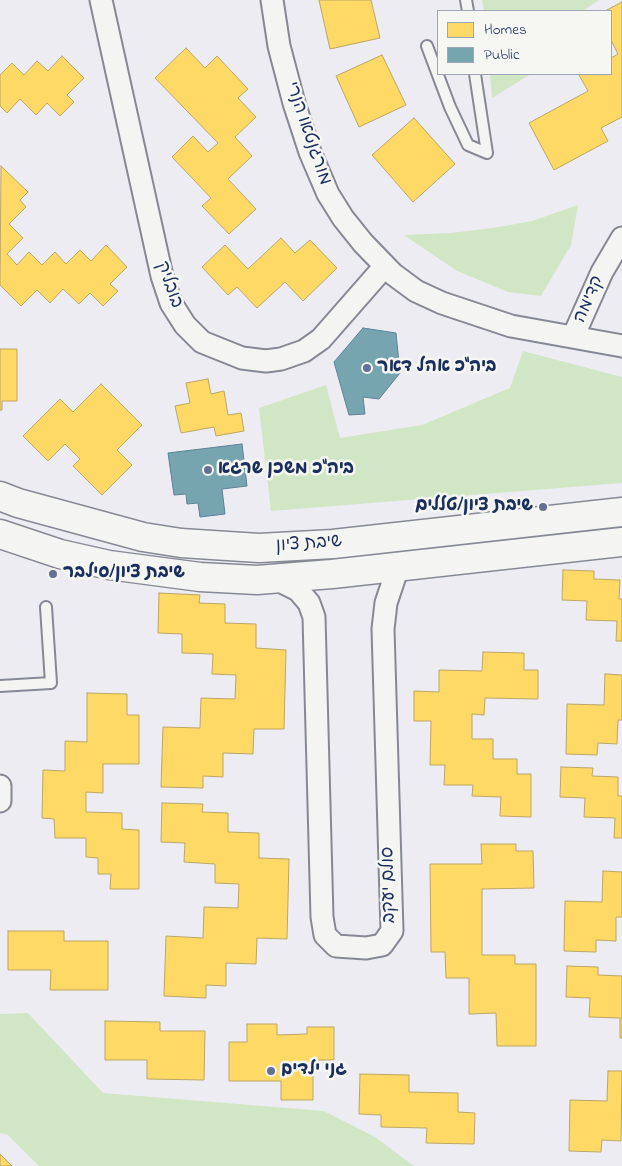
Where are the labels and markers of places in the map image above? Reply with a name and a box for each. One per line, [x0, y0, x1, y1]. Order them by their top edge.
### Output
place label: ביה"כ אהל דאר [377, 357, 496, 379]
marker: ביה"כ אהל דאר [361, 362, 373, 374]
place label: ביה"כ משכן שרגא [218, 459, 354, 481]
marker: ביה"כ משכן שרגא [202, 464, 214, 476]
place label: שיבת ציון/טללים [415, 496, 533, 518]
marker: שיבת ציון/טללים [537, 501, 549, 513]
place label: שיבת ציון/סילבר [63, 563, 185, 585]
marker: שיבת ציון/סילבר [47, 568, 59, 580]
place label: גני ילדים [281, 1060, 347, 1082]
marker: גני ילדים [265, 1065, 277, 1077]

